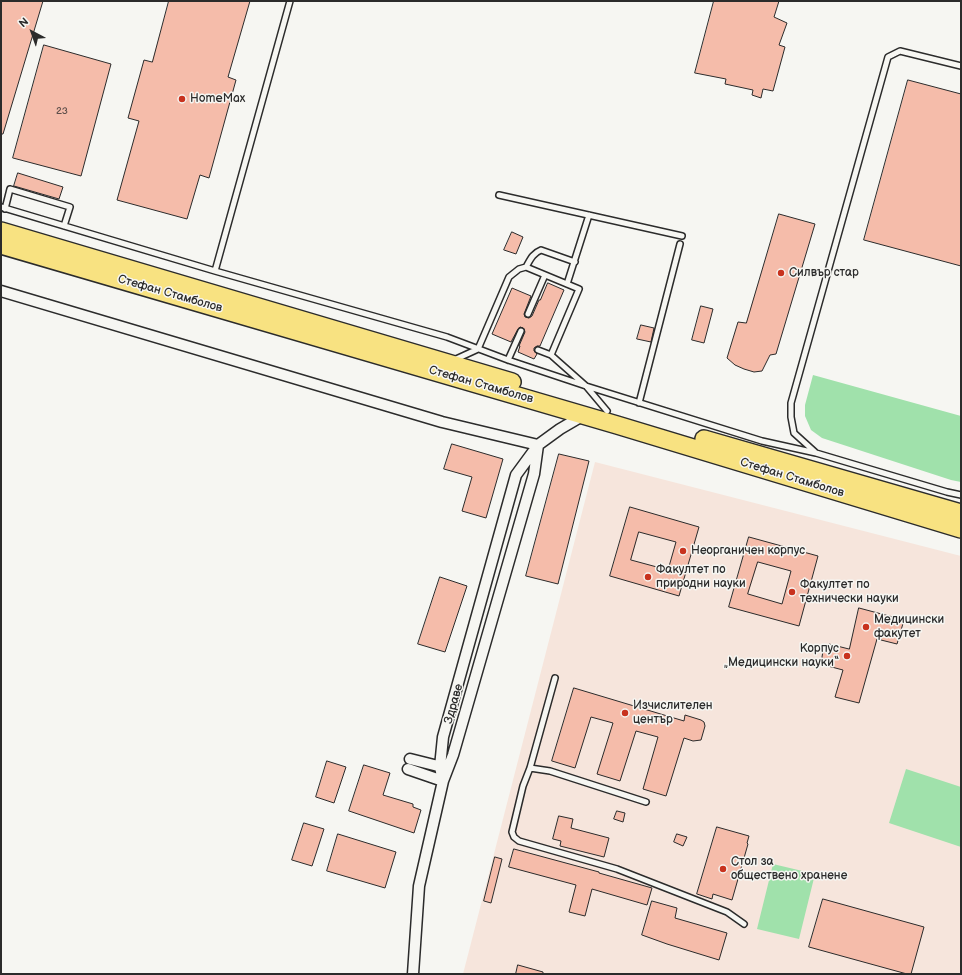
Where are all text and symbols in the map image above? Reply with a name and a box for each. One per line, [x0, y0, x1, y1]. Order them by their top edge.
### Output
north arrow [12, 12, 52, 52]
text: N [16, 15, 31, 30]
place label: HomeMax [190, 92, 245, 106]
marker: HomeMax [177, 94, 187, 104]
house number: 23 [56, 105, 68, 117]
place label: Силвър стар [789, 266, 859, 280]
marker: Силвър стар [776, 268, 786, 278]
street label: Стефан Стамболов [116, 272, 224, 316]
street label: Стефан Стамболов [427, 363, 535, 407]
street label: Стефан Стамболов [738, 455, 846, 501]
place label: Неорганичен корпус [691, 544, 805, 558]
marker: Неорганичен корпус [678, 546, 688, 556]
place label: Факултет по природни науки [656, 563, 746, 591]
marker: Факултет по природни науки [643, 572, 653, 582]
place label: Факултет по технически науки [800, 578, 899, 606]
marker: Факултет по технически науки [787, 587, 797, 597]
place label: Медицински факутет [874, 613, 944, 641]
marker: Медицински факутет [861, 622, 871, 632]
place label: Корпус „Медицински науки“ [724, 642, 839, 670]
marker: Корпус „Медицински науки“ [842, 651, 852, 661]
street label: Здраве [441, 682, 467, 726]
place label: Изчислителен център [633, 699, 713, 727]
marker: Изчислителен център [620, 708, 630, 718]
place label: Стол за обществено хранене [731, 855, 847, 883]
marker: Стол за обществено хранене [718, 864, 728, 874]

